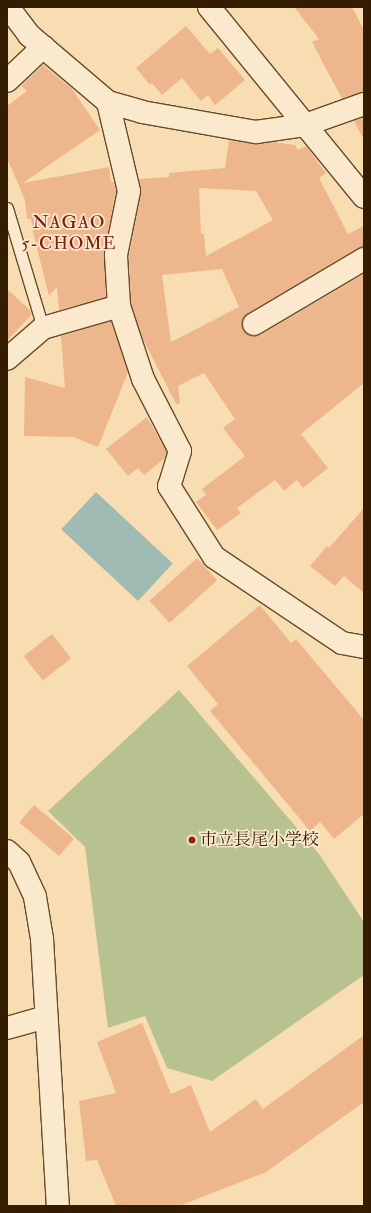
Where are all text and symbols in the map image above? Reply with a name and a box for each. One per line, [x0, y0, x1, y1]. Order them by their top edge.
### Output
district label: NAGAO 5-CHOME [21, 213, 117, 256]
place label: 市立長尾小学校 [200, 830, 319, 850]
marker: 市立長尾小学校 [187, 835, 197, 845]

